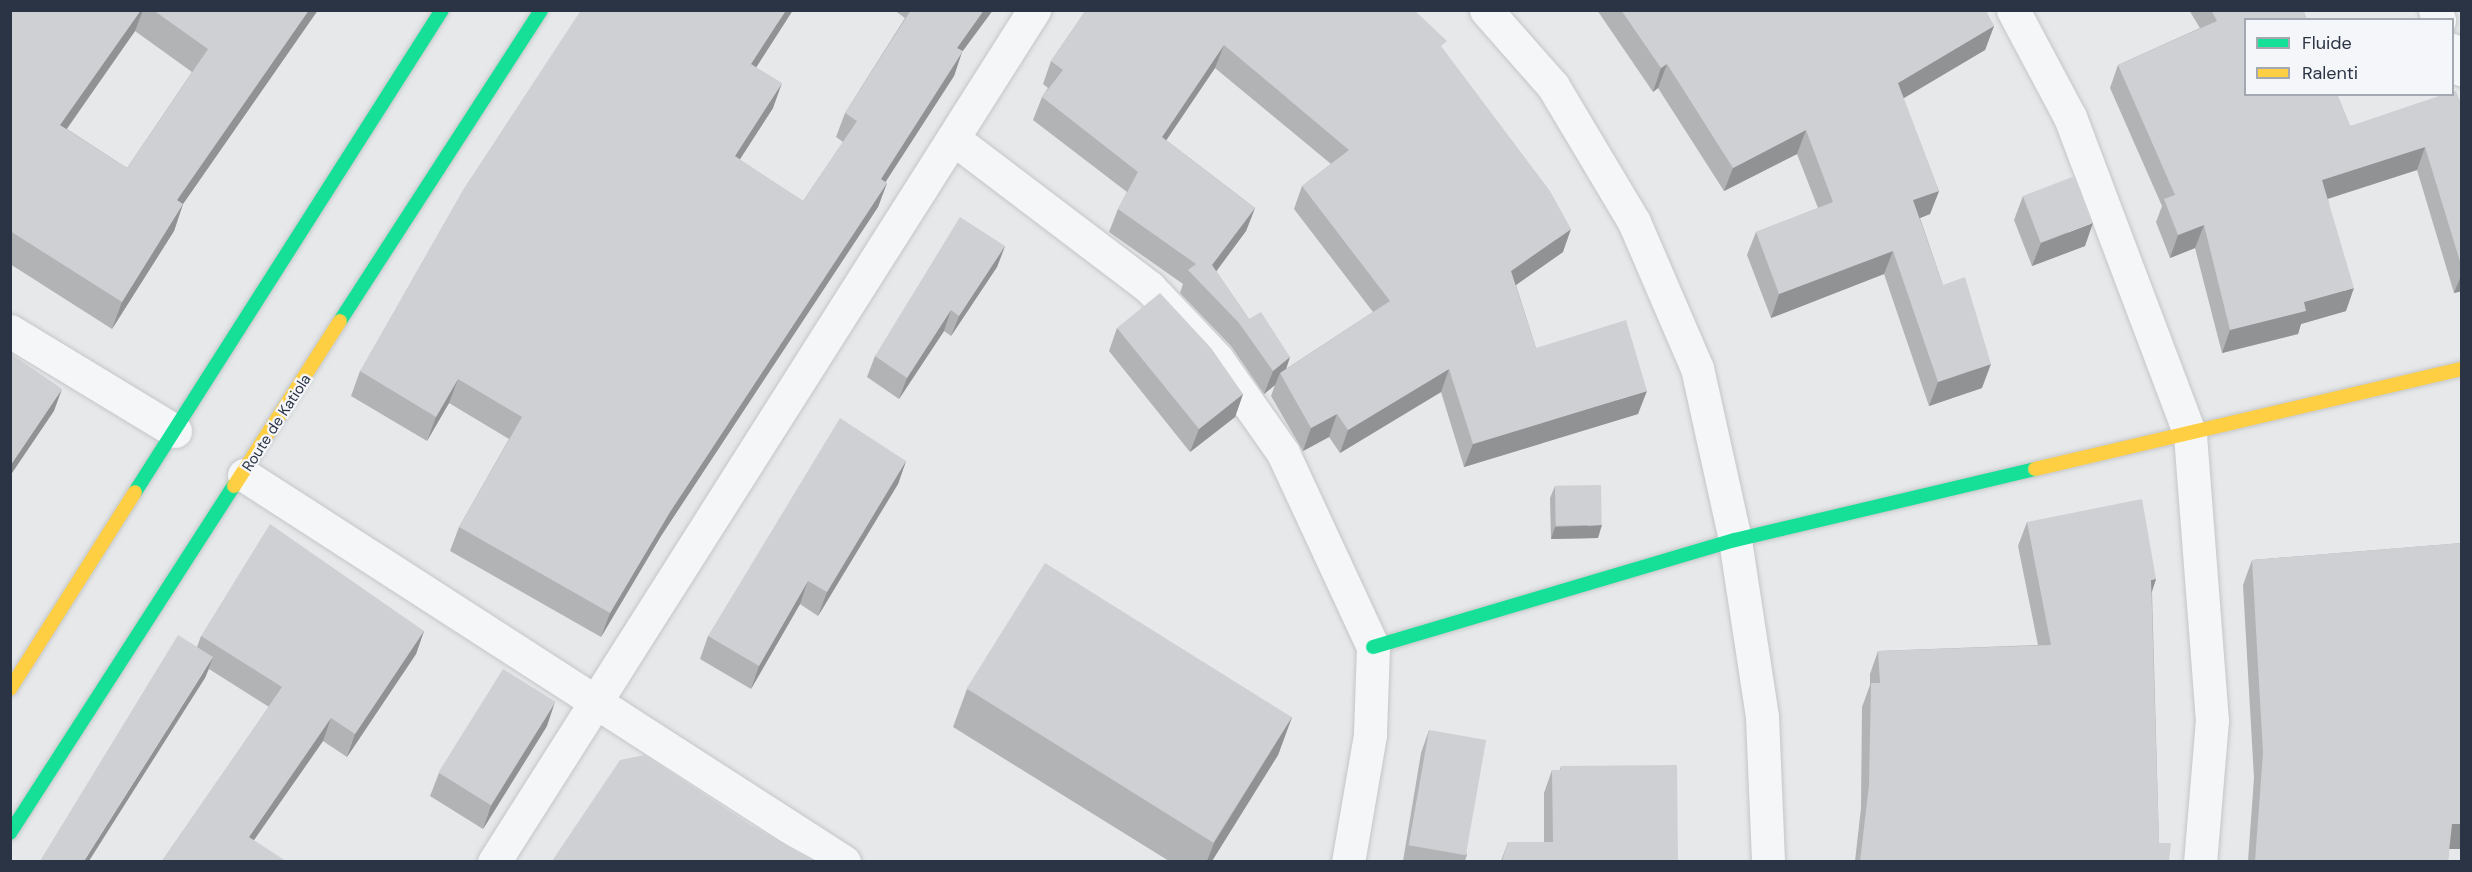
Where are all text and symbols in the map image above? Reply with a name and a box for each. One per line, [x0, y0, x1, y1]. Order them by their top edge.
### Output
legend [2244, 18, 2454, 96]
text: Fluide [2302, 31, 2352, 55]
text: Ralenti [2302, 61, 2358, 85]
street label: Route de Katiola [239, 371, 315, 475]

